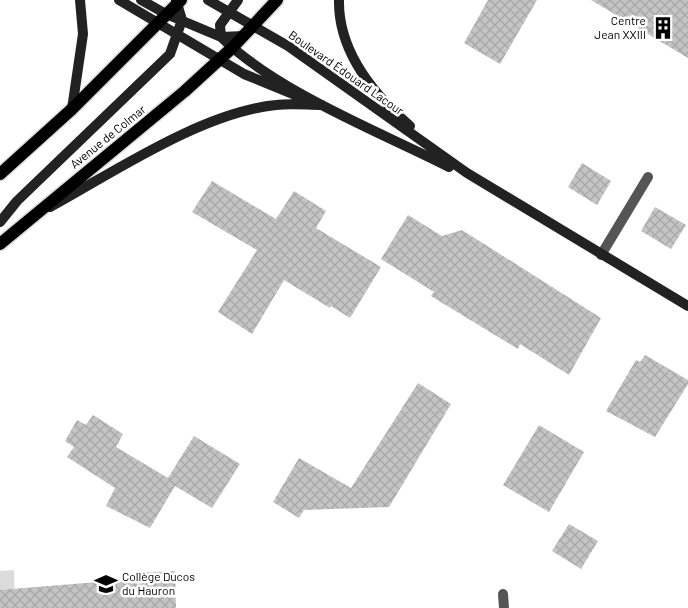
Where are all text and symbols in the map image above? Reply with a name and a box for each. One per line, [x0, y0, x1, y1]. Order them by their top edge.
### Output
place label: Centre Jean XXIII [594, 13, 646, 41]
building icon: Centre Jean XXIII [650, 15, 676, 41]
street label: Boulevard Édouard Lacour [286, 27, 407, 118]
street label: Avenue de Colmar [67, 101, 148, 171]
place label: Collège Ducos du Hauron [122, 569, 195, 597]
school or university icon: Collège Ducos du Hauron [93, 571, 119, 597]

